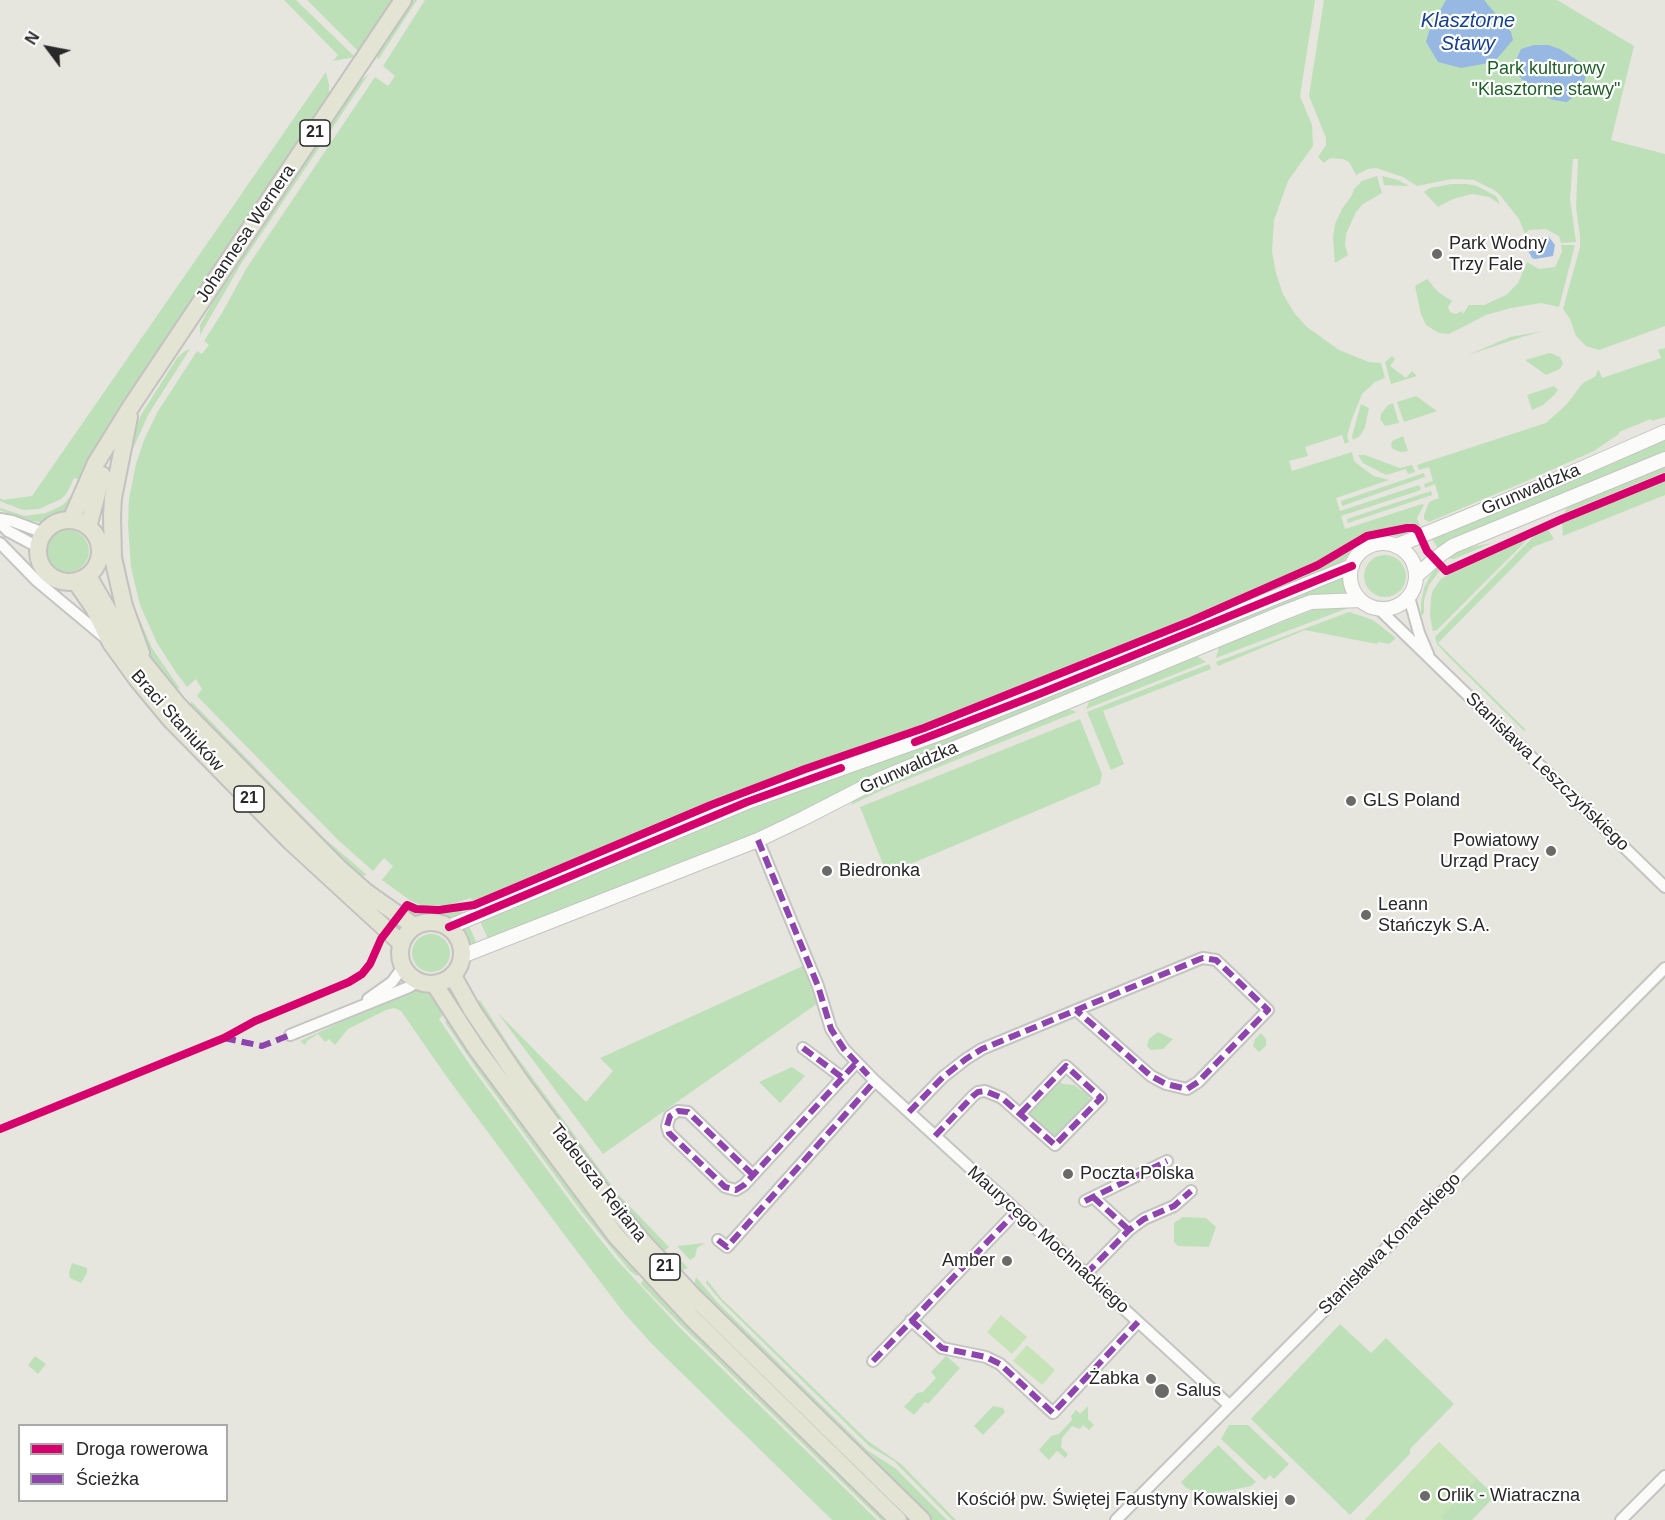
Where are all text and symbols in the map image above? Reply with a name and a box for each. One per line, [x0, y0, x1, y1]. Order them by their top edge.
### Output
water label: Klasztorne Stawy [1421, 9, 1515, 56]
north arrow [18, 18, 78, 78]
text: N [22, 29, 43, 48]
park label: Park kulturowy "Klasztorne stawy" [1472, 58, 1620, 100]
road number: 21 [300, 120, 330, 146]
street label: Johannesa Wernera [192, 161, 300, 307]
place label: Park Wodny Trzy Fale [1449, 233, 1547, 276]
marker: Park Wodny Trzy Fale [1430, 247, 1444, 261]
street label: Grunwaldzka [1478, 460, 1584, 520]
street label: Braci Staniuków [126, 666, 228, 776]
street label: Stanisława Leszczyńskiego [1461, 688, 1633, 856]
street label: Grunwaldzka [857, 737, 961, 799]
road number: 21 [234, 786, 264, 812]
place label: GLS Poland [1363, 790, 1460, 812]
marker: GLS Poland [1344, 794, 1358, 808]
place label: Powiatowy Urząd Pracy [1440, 830, 1539, 872]
marker: Powiatowy Urząd Pracy [1544, 844, 1558, 858]
place label: Biedronka [839, 860, 920, 882]
marker: Biedronka [820, 864, 834, 878]
place label: Leann Stańczyk S.A. [1378, 894, 1490, 936]
marker: Leann Stańczyk S.A. [1359, 908, 1373, 922]
street label: Tadeusza Rejtana [545, 1120, 651, 1246]
street label: Maurycego Mochnackiego [963, 1162, 1133, 1318]
place label: Poczta Polska [1080, 1163, 1194, 1185]
marker: Poczta Polska [1061, 1167, 1075, 1181]
street label: Stanisława Konarskiego [1314, 1168, 1466, 1320]
place label: Amber [942, 1250, 995, 1272]
road number: 21 [650, 1254, 680, 1280]
marker: Amber [1000, 1254, 1014, 1268]
place label: Żabka [1089, 1368, 1139, 1390]
marker: Żabka [1144, 1372, 1158, 1386]
place label: Salus [1176, 1380, 1221, 1402]
marker: Salus [1153, 1382, 1171, 1400]
legend [18, 1424, 228, 1502]
text: Droga rowerowa [76, 1439, 208, 1459]
text: Ścieżka [76, 1469, 139, 1489]
place label: Orlik - Wiatraczna [1437, 1485, 1580, 1507]
place label: Kościół pw. Świętej Faustyny Kowalskiej [957, 1489, 1278, 1511]
marker: Orlik - Wiatraczna [1418, 1489, 1432, 1503]
marker: Kościół pw. Świętej Faustyny Kowalskiej [1283, 1493, 1297, 1507]

